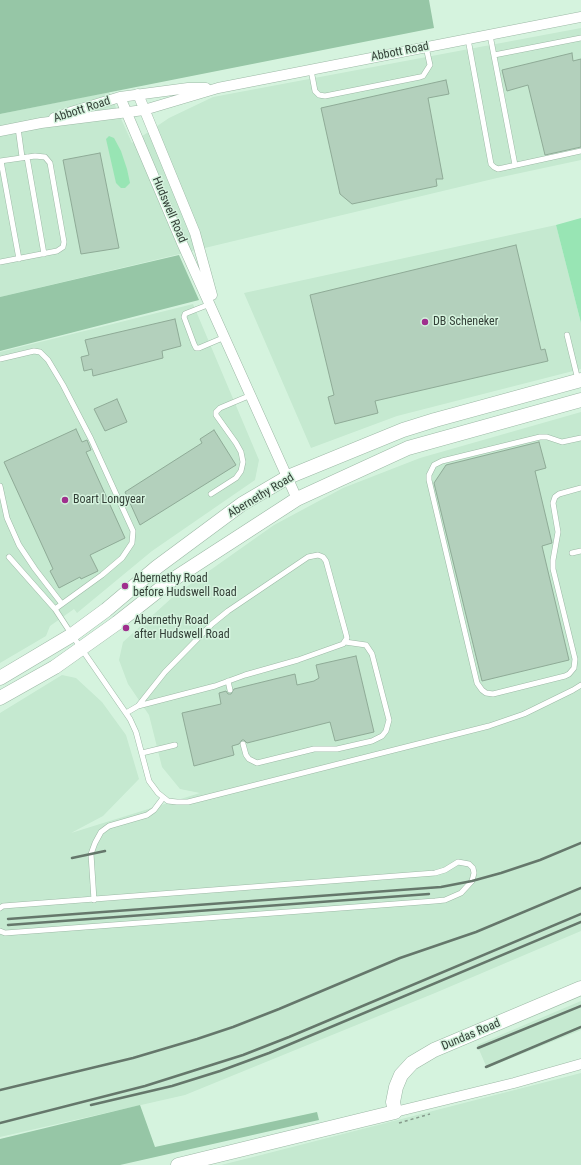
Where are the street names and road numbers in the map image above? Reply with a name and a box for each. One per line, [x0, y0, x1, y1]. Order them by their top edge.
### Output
street label: Abbott Road [370, 39, 430, 65]
street label: Abbott Road [52, 94, 112, 126]
street label: Hudswell Road [149, 175, 189, 245]
street label: Abernethy Road [225, 471, 297, 521]
street label: Dundas Road [439, 1016, 503, 1054]

